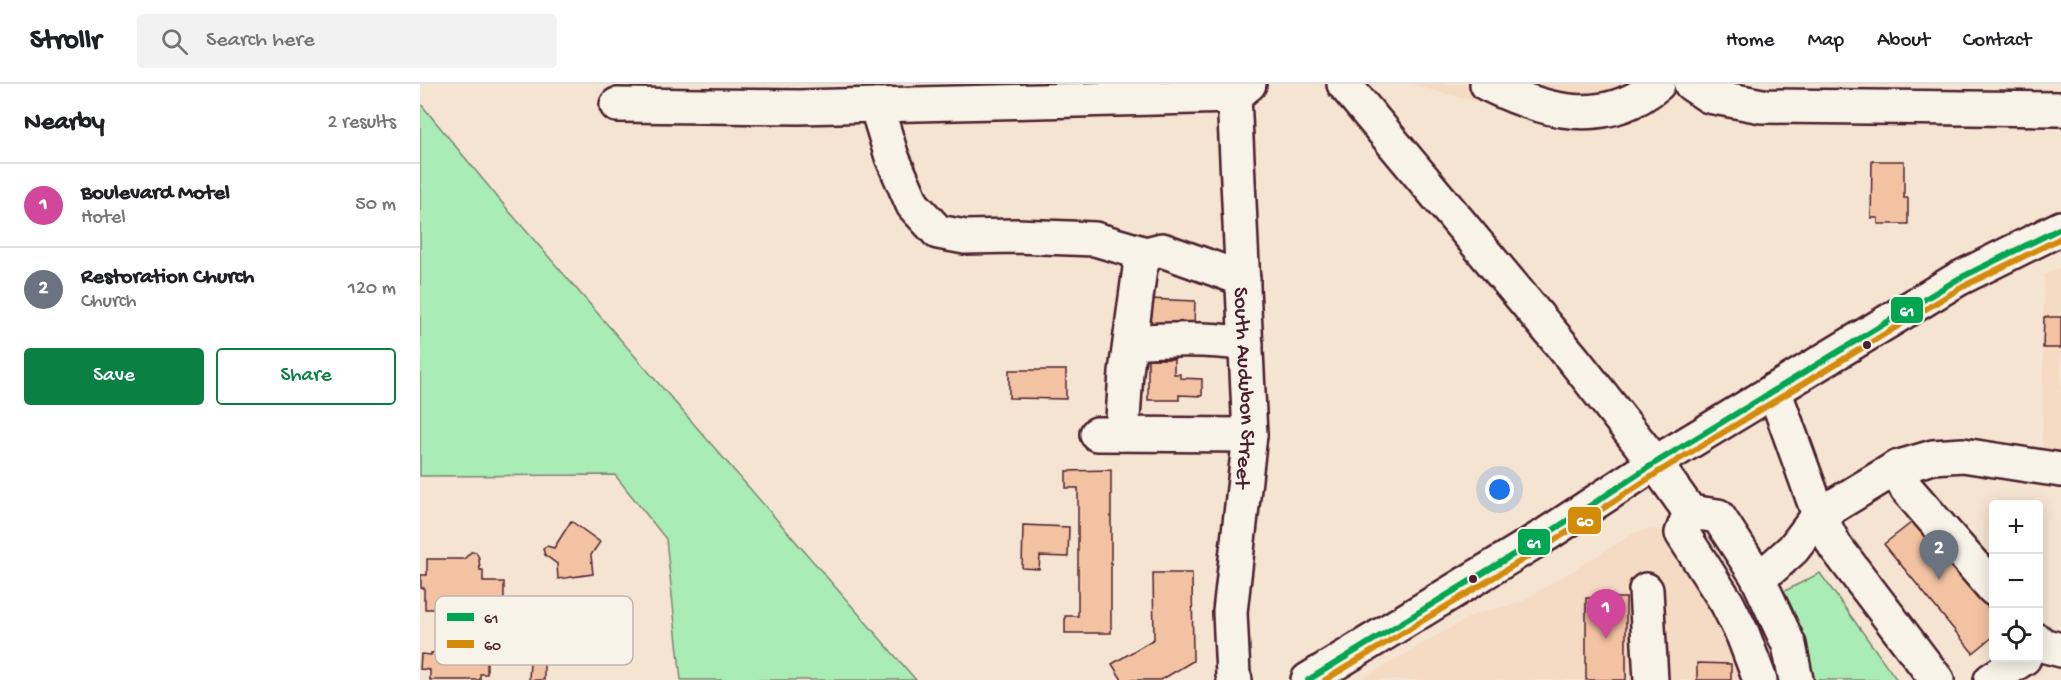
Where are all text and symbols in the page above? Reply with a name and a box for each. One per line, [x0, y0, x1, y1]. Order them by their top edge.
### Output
search box [137, 14, 557, 68]
text: Strollr [30, 25, 101, 58]
icon: search [158, 25, 191, 58]
text: Search here [206, 28, 315, 54]
text: Home [1726, 29, 1774, 54]
text: Map [1807, 29, 1844, 54]
text: About [1877, 29, 1930, 54]
text: Contact [1963, 29, 2031, 54]
text: Nearby [24, 108, 105, 139]
text: 2 results [327, 112, 396, 135]
text: Boulevard Motel [81, 181, 230, 207]
text: 1 [39, 194, 48, 217]
text: 50 m [355, 194, 396, 217]
text: Hotel [81, 207, 126, 230]
text: Restoration Church [81, 265, 254, 291]
text: 2 [39, 278, 48, 301]
text: 120 m [348, 278, 396, 301]
street label: South Audubon Street [1226, 286, 1260, 491]
text: Church [81, 291, 137, 314]
line badge: 61 [1890, 296, 1924, 324]
text: 61 [1900, 304, 1914, 323]
unlabelled marker [1861, 339, 1873, 351]
button: Save [24, 348, 204, 405]
button: Share [216, 348, 396, 405]
your location [1485, 475, 1514, 504]
map controls [1989, 500, 2043, 662]
button: + [1989, 500, 2043, 554]
line badge: 60 [1567, 506, 1602, 535]
text: 60 [1576, 514, 1594, 533]
line badge: 61 [1517, 528, 1551, 556]
pin: 2 [1920, 530, 1958, 580]
text: 61 [1527, 536, 1541, 555]
button: − [1989, 554, 2043, 608]
unlabelled marker [1467, 573, 1479, 585]
pin: 1 [1586, 590, 1626, 639]
legend [435, 596, 633, 665]
button: locate [1989, 608, 2043, 662]
text: 61 [484, 611, 499, 630]
text: 60 [484, 638, 501, 657]

